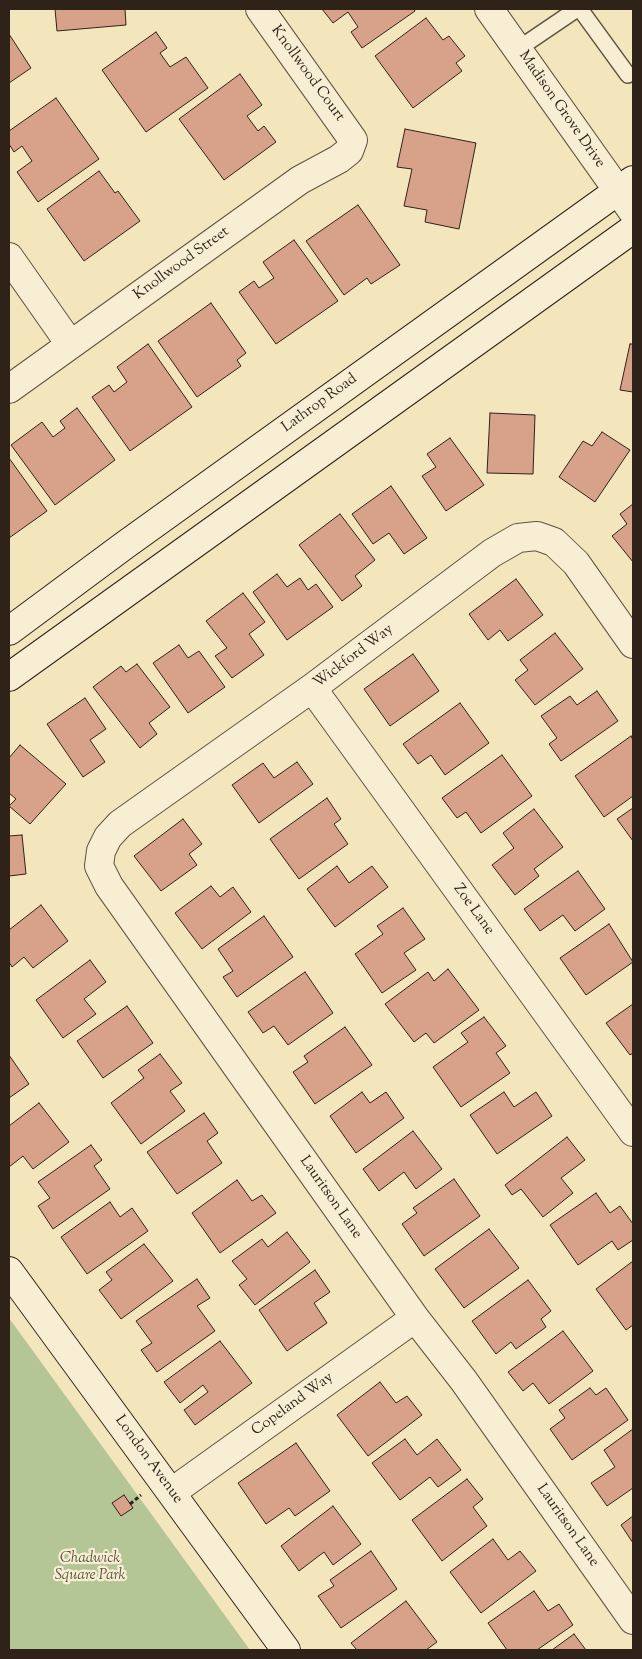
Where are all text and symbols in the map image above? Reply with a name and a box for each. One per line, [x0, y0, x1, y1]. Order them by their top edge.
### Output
street label: Knollwood Court [266, 23, 348, 125]
street label: Madison Grove Drive [514, 48, 608, 172]
street label: Knollwood Street [131, 223, 233, 305]
street label: Lathrop Road [279, 371, 361, 437]
street label: Wickford Way [311, 621, 397, 693]
street label: Zoe Lane [449, 881, 497, 939]
street label: Lauritson Lane [295, 1153, 365, 1243]
street label: Copeland Way [249, 1369, 337, 1441]
street label: London Avenue [110, 1412, 186, 1508]
street label: Lauritson Lane [532, 1481, 602, 1571]
park label: Chadwick Square Park [55, 1550, 125, 1585]

